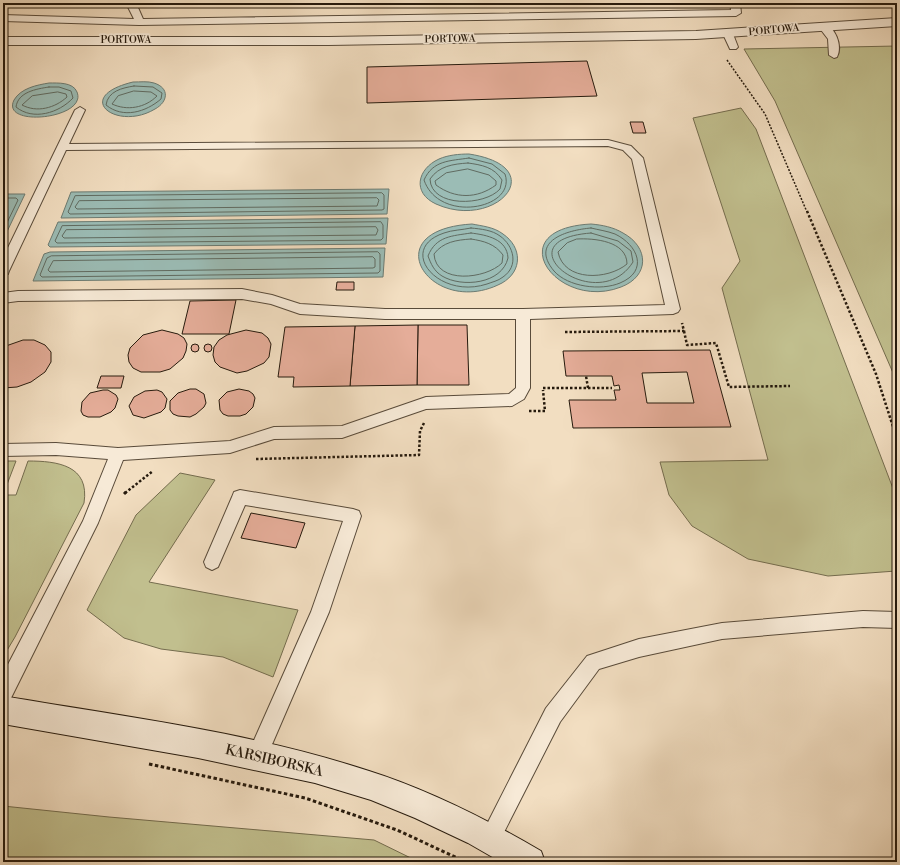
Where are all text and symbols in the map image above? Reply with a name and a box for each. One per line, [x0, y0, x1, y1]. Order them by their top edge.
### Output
street label: PORTOWA [748, 22, 801, 38]
street label: PORTOWA [424, 33, 477, 45]
street label: PORTOWA [101, 34, 153, 46]
street label: KARSIBORSKA [223, 741, 325, 781]

